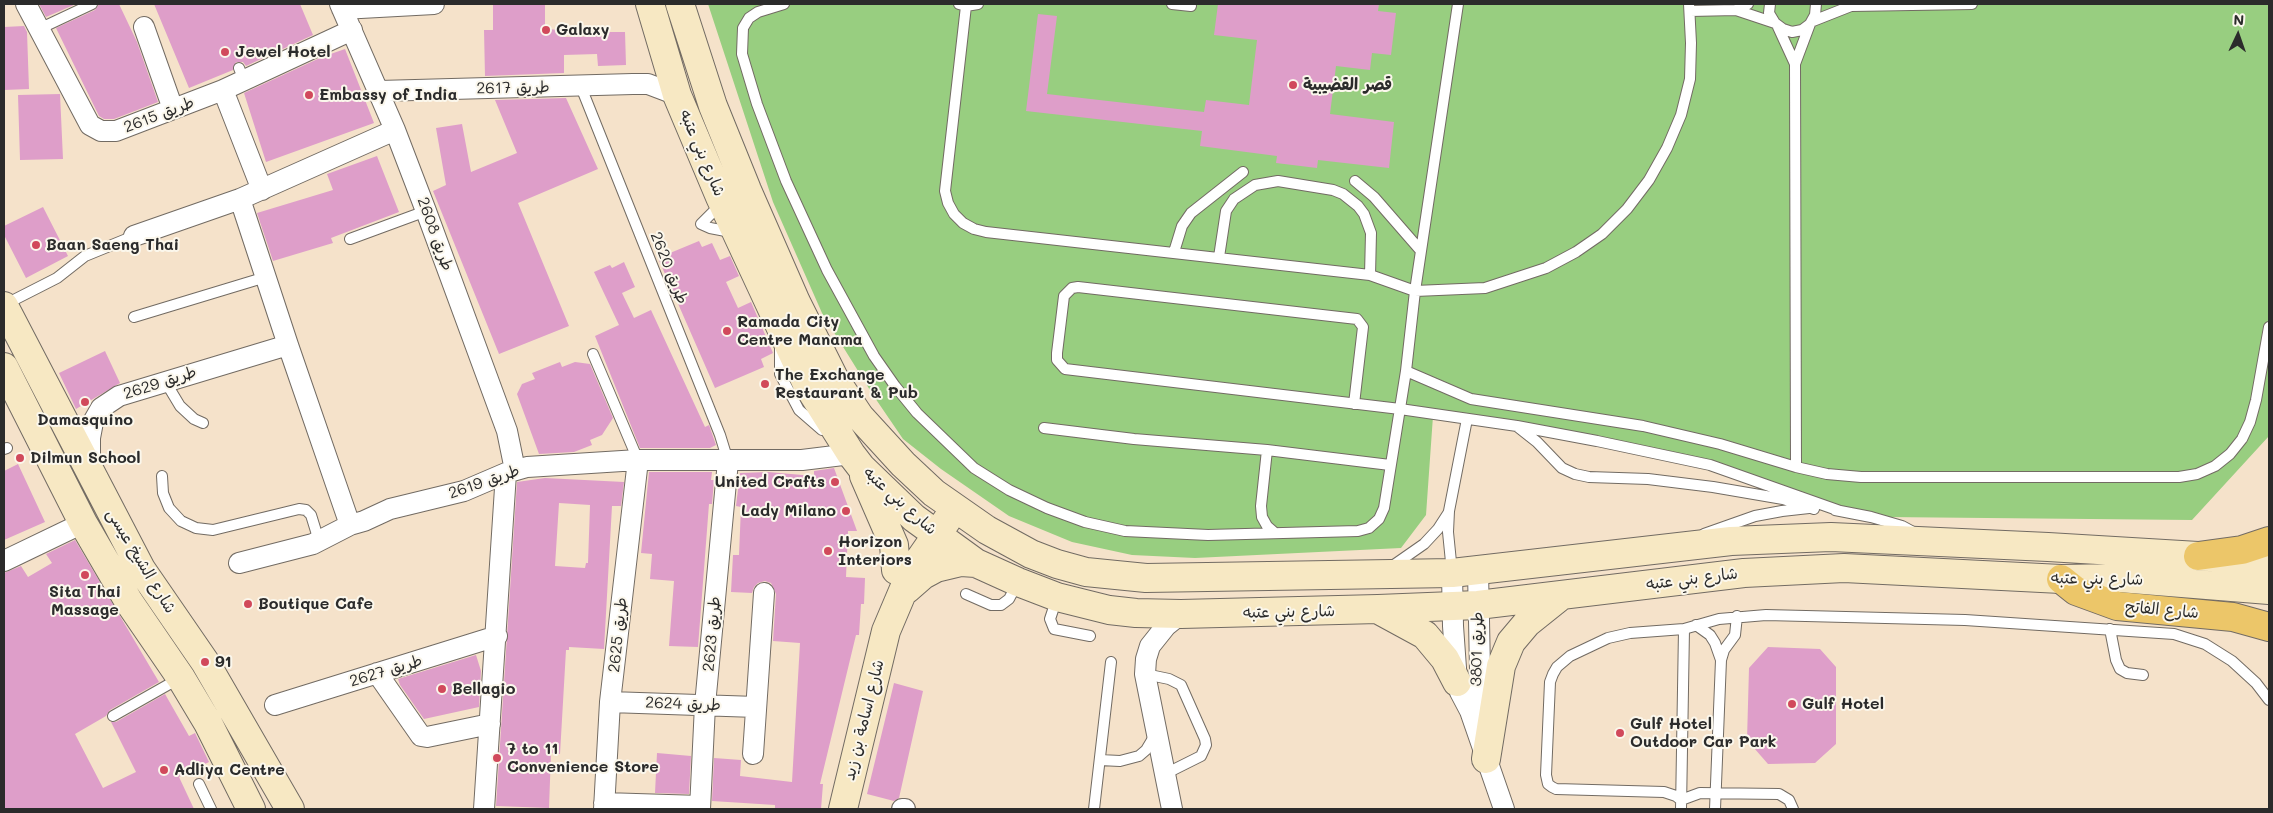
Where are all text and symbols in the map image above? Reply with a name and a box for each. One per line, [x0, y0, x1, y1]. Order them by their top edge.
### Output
north arrow [2213, 10, 2263, 60]
text: N [2233, 10, 2245, 29]
place label: Galaxy [556, 20, 609, 40]
marker: Galaxy [540, 24, 552, 36]
place label: Jewel Hotel [235, 42, 331, 62]
marker: Jewel Hotel [219, 46, 231, 58]
place label: قصر القضيبية [1303, 75, 1392, 95]
street label: طريق 2617 [476, 78, 550, 98]
marker: قصر القضيبية [1287, 79, 1299, 91]
place label: Embassy of India [319, 85, 458, 105]
marker: Embassy of India [303, 89, 315, 101]
street label: طريق 2615 [121, 93, 197, 137]
street label: شارع بني عتبه [675, 107, 729, 199]
street label: طريق 2608 [413, 195, 457, 273]
street label: طريق 2620 [646, 229, 692, 307]
place label: Baan Saeng Thai [46, 235, 179, 255]
marker: Baan Saeng Thai [30, 239, 42, 251]
place label: Ramada City Centre Manama [737, 312, 863, 350]
marker: Ramada City Centre Manama [721, 325, 733, 337]
street label: طريق 2629 [121, 362, 199, 404]
place label: The Exchange Restaurant & Pub [775, 365, 918, 403]
marker: The Exchange Restaurant & Pub [759, 378, 771, 390]
marker: Damasquino [79, 396, 91, 408]
place label: Damasquino [37, 410, 133, 430]
place label: Dilmun School [30, 448, 141, 468]
marker: Dilmun School [14, 452, 26, 464]
street label: طريق 2619 [446, 461, 522, 503]
street label: شارع بني عتبه [859, 463, 941, 539]
place label: United Crafts [715, 472, 825, 492]
marker: United Crafts [829, 476, 841, 488]
place label: Lady Milano [741, 501, 836, 521]
street label: شارع الشيخ عيسى [102, 505, 180, 617]
marker: Lady Milano [840, 505, 852, 517]
place label: Horizon Interiors [838, 532, 912, 570]
marker: Horizon Interiors [822, 545, 834, 557]
street label: شارع بني عتبه [1645, 564, 1739, 594]
marker: Sita Thai Massage [79, 569, 91, 581]
street label: شارع بني عتبه [2051, 569, 2143, 589]
place label: Sita Thai Massage [49, 582, 121, 620]
place label: Boutique Cafe [258, 594, 373, 614]
street label: طريق 2625 [605, 596, 631, 674]
street label: طريق 2623 [699, 596, 725, 672]
street label: شارع الفاتح [2124, 597, 2200, 623]
marker: Boutique Cafe [242, 598, 254, 610]
street label: شارع بني عتبه [1243, 602, 1335, 622]
street label: طريق 3801 [1467, 611, 1487, 687]
street label: طريق 2627 [347, 651, 425, 691]
place label: 91 [215, 652, 232, 672]
marker: 91 [199, 656, 211, 668]
street label: شارع اسامة بن زيد [840, 658, 888, 782]
place label: Bellagio [452, 679, 515, 699]
marker: Bellagio [436, 683, 448, 695]
street label: طريق 2624 [645, 693, 721, 715]
place label: Gulf Hotel [1802, 694, 1884, 714]
marker: Gulf Hotel [1786, 698, 1798, 710]
place label: Gulf Hotel Outdoor Car Park [1630, 714, 1776, 752]
marker: Gulf Hotel Outdoor Car Park [1614, 727, 1626, 739]
place label: 7 to 11 Convenience Store [507, 739, 659, 777]
marker: 7 to 11 Convenience Store [491, 752, 503, 764]
place label: Adliya Centre [174, 760, 285, 780]
marker: Adliya Centre [158, 764, 170, 776]

